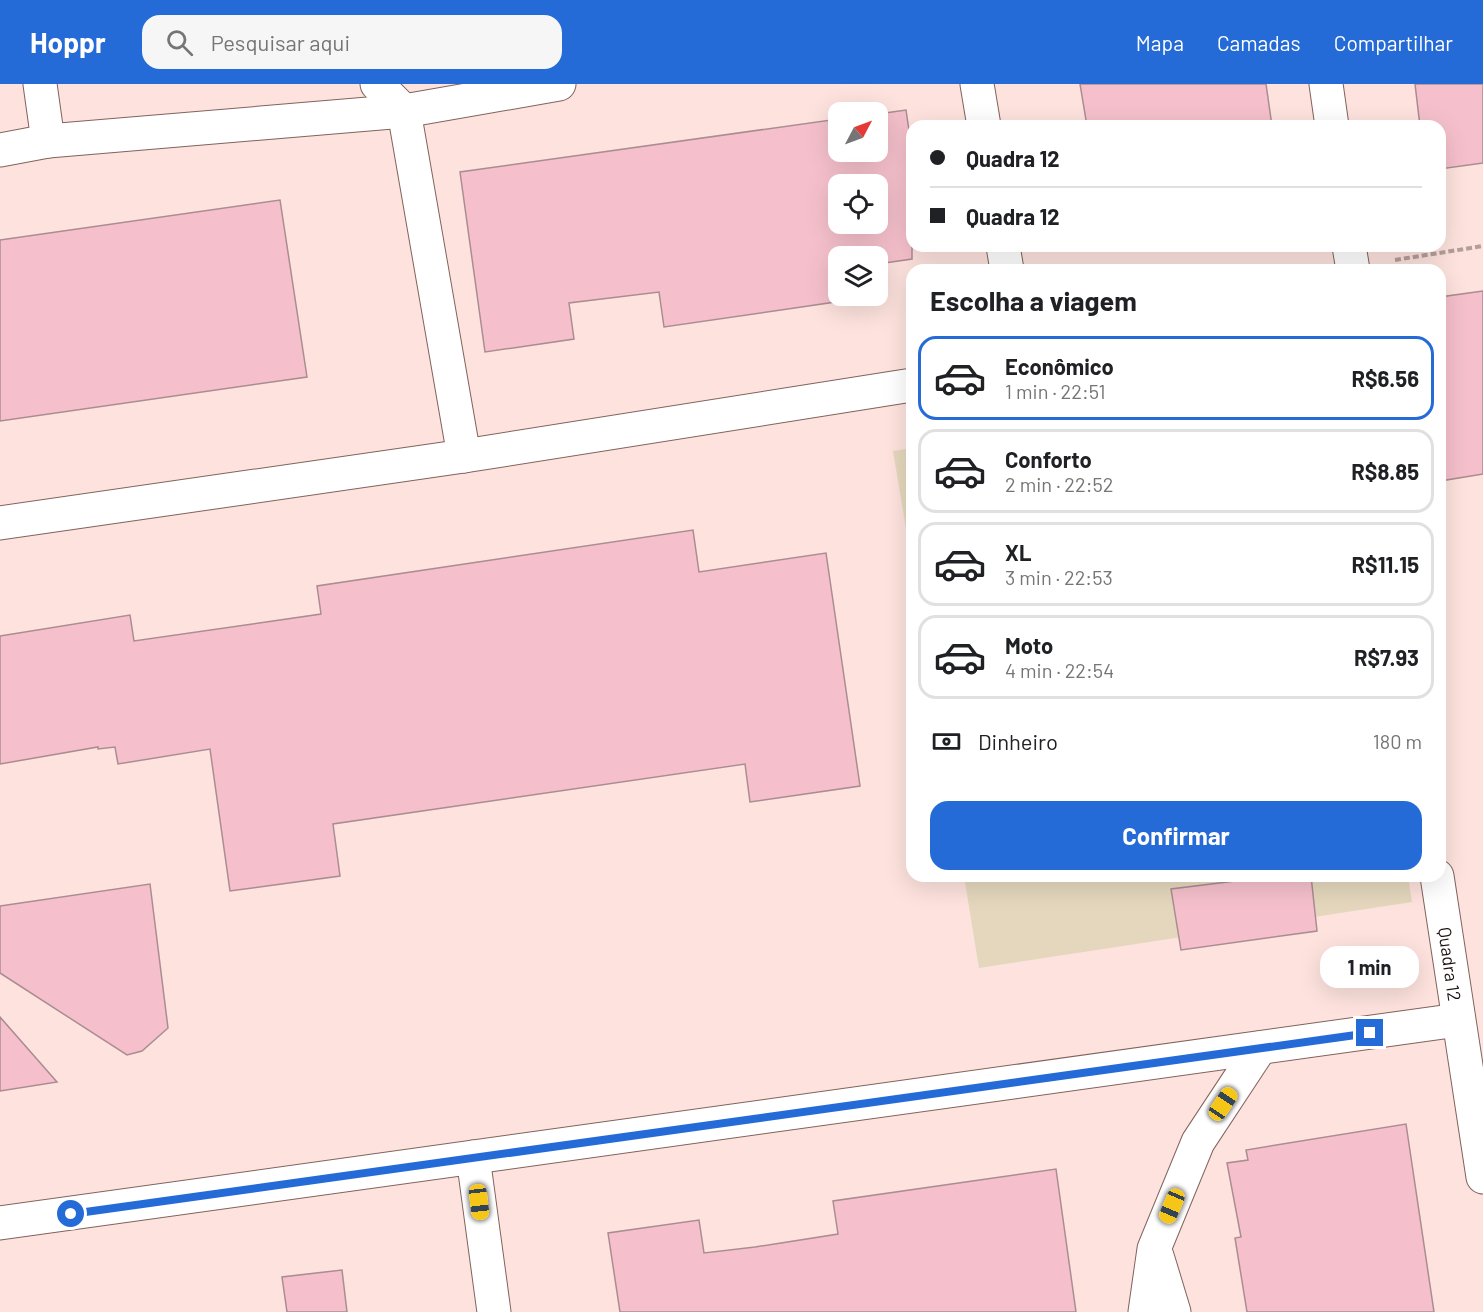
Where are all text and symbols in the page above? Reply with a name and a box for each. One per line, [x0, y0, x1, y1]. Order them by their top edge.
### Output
search box [142, 15, 562, 69]
text: Hoppr [30, 25, 106, 59]
icon: search [163, 26, 196, 59]
text: Pesquisar aqui [211, 29, 350, 55]
text: Mapa [1136, 30, 1184, 55]
text: Camadas [1217, 30, 1301, 55]
text: Compartilhar [1334, 30, 1453, 55]
north arrow [828, 102, 888, 162]
map controls [828, 102, 888, 306]
text: Quadra 12 [966, 145, 1060, 171]
button: locate [828, 174, 888, 234]
text: Quadra 12 [966, 203, 1060, 229]
button: layers [828, 246, 888, 306]
text: Escolha a viagem [930, 284, 1137, 316]
icon: car [933, 351, 987, 405]
text: Econômico [1005, 353, 1114, 379]
text: R$6.56 [1351, 365, 1419, 391]
text: 1 min · 22:51 [1005, 379, 1106, 403]
icon: car [933, 444, 987, 498]
text: Conforto [1005, 446, 1092, 472]
text: R$8.85 [1351, 458, 1419, 484]
text: 2 min · 22:52 [1005, 472, 1114, 496]
icon: car [933, 537, 987, 591]
text: XL [1005, 539, 1031, 565]
text: R$11.15 [1352, 551, 1419, 577]
text: 3 min · 22:53 [1005, 565, 1113, 589]
icon: car [933, 630, 987, 684]
text: Moto [1005, 632, 1053, 658]
text: R$7.93 [1354, 644, 1419, 670]
text: 4 min · 22:54 [1005, 658, 1114, 682]
icon: cash [930, 725, 963, 758]
text: Dinheiro [978, 728, 1058, 754]
text: 180 m [1373, 729, 1422, 753]
button: Confirmar [930, 801, 1422, 870]
street label: Quadra 12 [1434, 926, 1466, 1002]
callout: 1 min [1320, 946, 1420, 988]
text: 1 min [1348, 955, 1391, 979]
route end [1356, 1019, 1383, 1046]
car [1205, 1084, 1241, 1124]
car [468, 1183, 490, 1221]
car [1157, 1186, 1187, 1226]
route start [57, 1200, 84, 1227]

